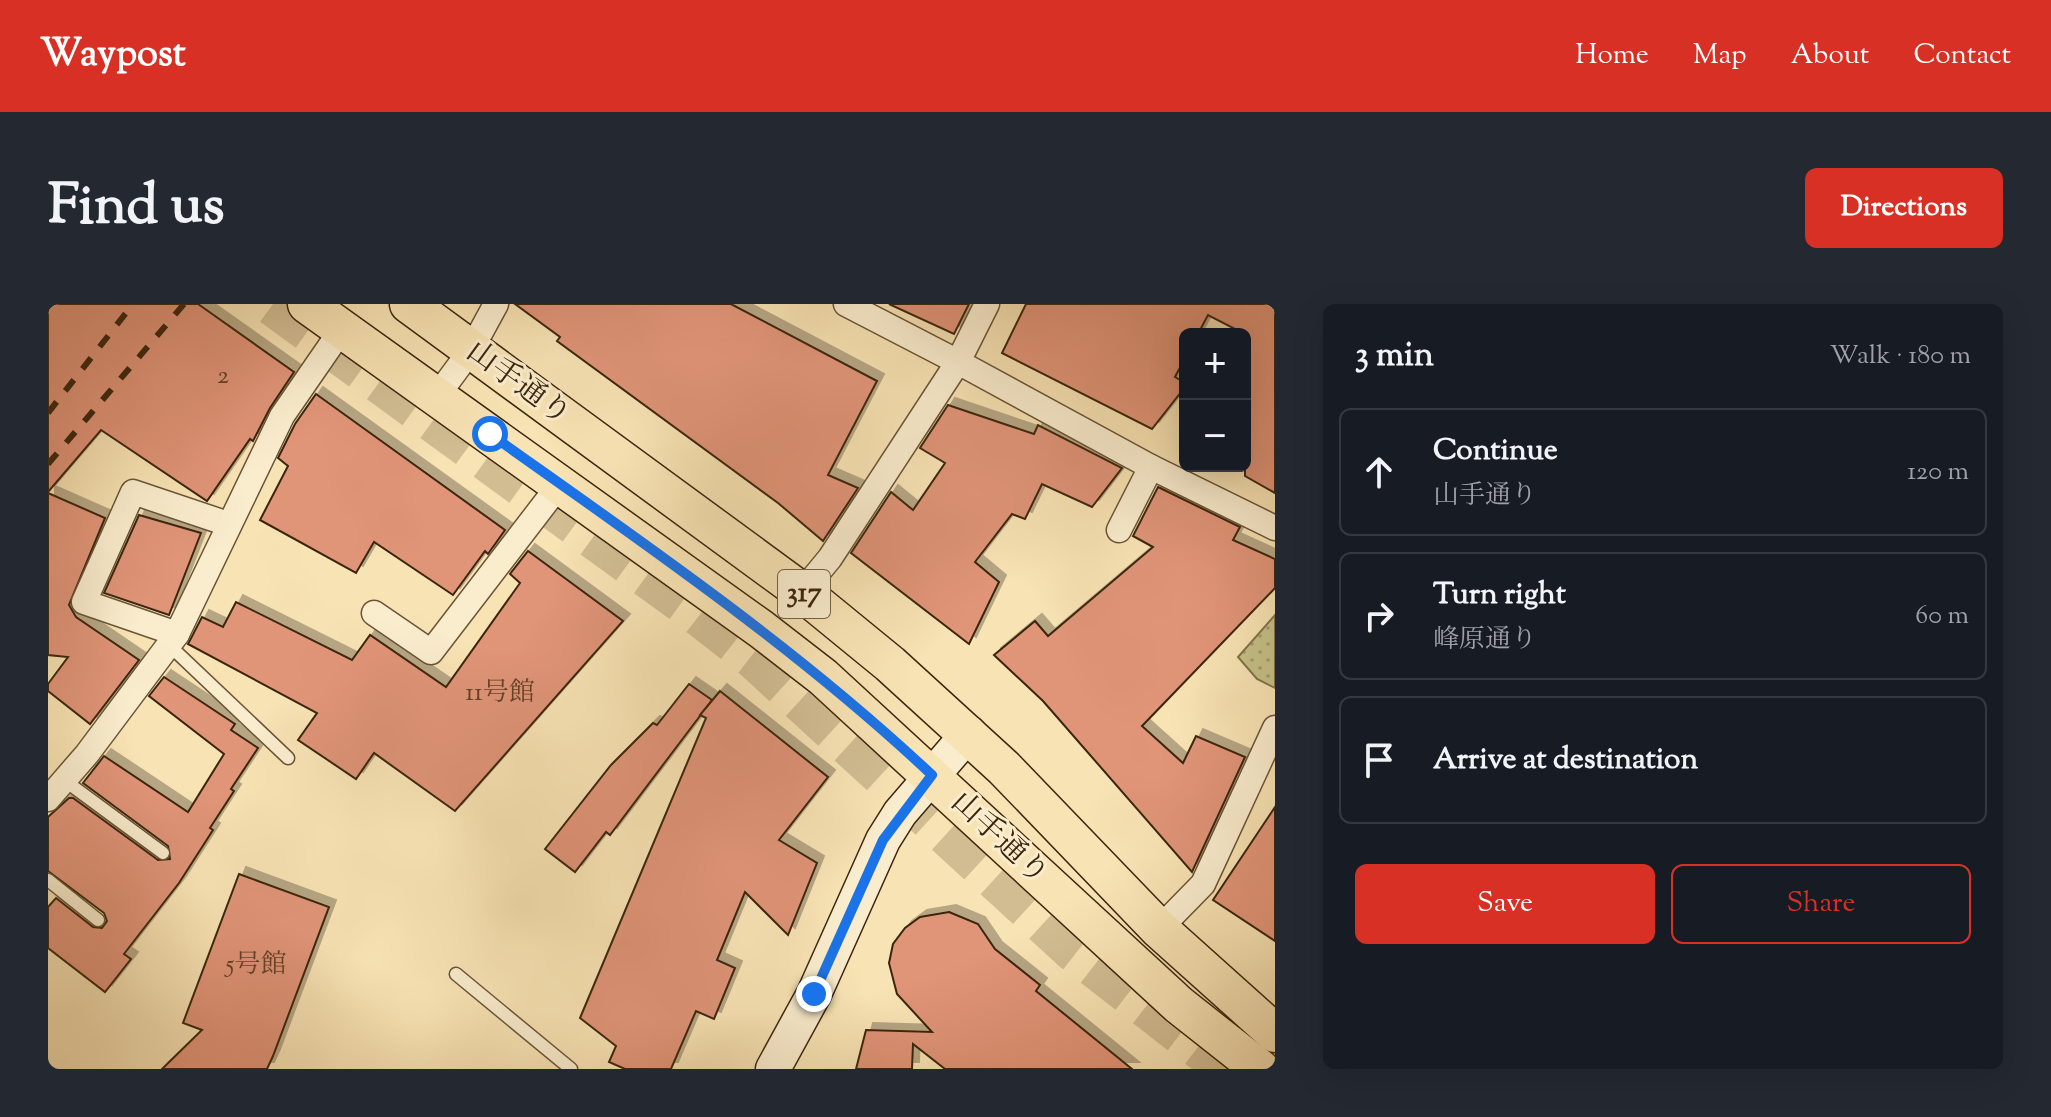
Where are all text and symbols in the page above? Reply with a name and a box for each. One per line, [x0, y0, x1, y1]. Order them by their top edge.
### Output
text: Waypost [40, 29, 186, 83]
text: Home [1575, 36, 1649, 76]
text: Map [1693, 36, 1747, 76]
text: About [1791, 36, 1869, 76]
text: Contact [1913, 36, 2011, 76]
text: Find us [48, 168, 224, 249]
button: Directions [1805, 168, 2003, 248]
map controls [1179, 328, 1251, 472]
button: + [1179, 328, 1251, 400]
street label: 山手通り [457, 331, 579, 437]
text: 3 min [1355, 332, 1434, 381]
text: Walk · 180 m [1830, 338, 1971, 375]
house number: 2 [217, 358, 229, 395]
button: − [1179, 400, 1251, 472]
route start [472, 416, 508, 452]
text: Continue [1433, 430, 1558, 473]
icon: ahead [1357, 450, 1401, 494]
text: 120 m [1907, 454, 1969, 491]
text: 山手通り [1433, 478, 1537, 515]
road number: 317 [778, 570, 830, 618]
text: Turn right [1433, 574, 1566, 617]
icon: right [1357, 594, 1401, 638]
text: 60 m [1915, 598, 1969, 635]
text: 峰原通り [1433, 622, 1537, 659]
house number: 11号館 [465, 675, 535, 712]
icon: arrive [1357, 738, 1401, 782]
text: Arrive at destination [1433, 739, 1698, 782]
street label: 山手通り [940, 782, 1058, 896]
button: Save [1355, 864, 1655, 944]
button: Share [1671, 864, 1971, 944]
house number: 5号館 [224, 947, 286, 984]
route end [796, 976, 832, 1012]

